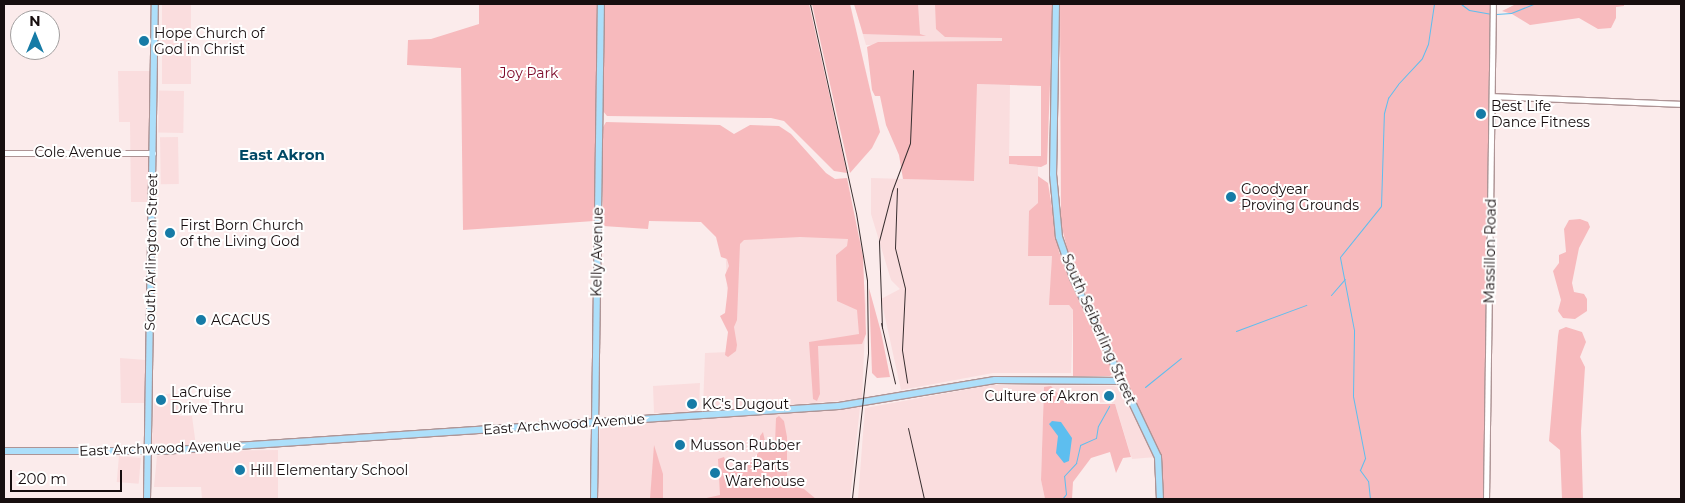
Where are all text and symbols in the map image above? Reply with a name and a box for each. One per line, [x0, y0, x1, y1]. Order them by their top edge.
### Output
north arrow [10, 10, 60, 60]
text: N [29, 12, 41, 30]
place label: Hope Church of God in Christ [154, 25, 264, 58]
marker: Hope Church of God in Christ [138, 35, 150, 47]
park label: Joy Park [500, 65, 558, 81]
place label: Best Life Dance Fitness [1491, 98, 1590, 130]
marker: Best Life Dance Fitness [1475, 108, 1487, 120]
street label: Cole Avenue [34, 144, 122, 160]
district label: East Akron [239, 146, 325, 164]
street label: South Arlington Street [141, 173, 161, 331]
place label: Goodyear Proving Grounds [1241, 181, 1359, 213]
marker: Goodyear Proving Grounds [1225, 191, 1237, 203]
street label: Massillon Road [1481, 198, 1499, 304]
street label: Kelly Avenue [588, 207, 606, 297]
place label: First Born Church of the Living God [180, 217, 304, 250]
marker: First Born Church of the Living God [164, 227, 176, 239]
street label: South Seiberling Street [1058, 251, 1140, 407]
place label: ACACUS [211, 312, 270, 328]
marker: ACACUS [195, 314, 207, 326]
place label: LaCruise Drive Thru [171, 384, 244, 417]
place label: Culture of Akron [984, 388, 1099, 404]
marker: Culture of Akron [1103, 390, 1115, 402]
marker: LaCruise Drive Thru [155, 394, 167, 406]
place label: KC's Dugout [702, 396, 789, 412]
marker: KC's Dugout [686, 398, 698, 410]
street label: East Archwood Avenue [483, 410, 645, 438]
street label: East Archwood Avenue [79, 437, 241, 459]
place label: Musson Rubber [690, 437, 801, 453]
marker: Musson Rubber [674, 439, 686, 451]
place label: Car Parts Warehouse [725, 457, 805, 490]
scale bar [12, 460, 125, 492]
place label: Hill Elementary School [250, 462, 408, 478]
marker: Hill Elementary School [234, 464, 246, 476]
marker: Car Parts Warehouse [709, 467, 721, 479]
text: 200 m [18, 469, 66, 488]

